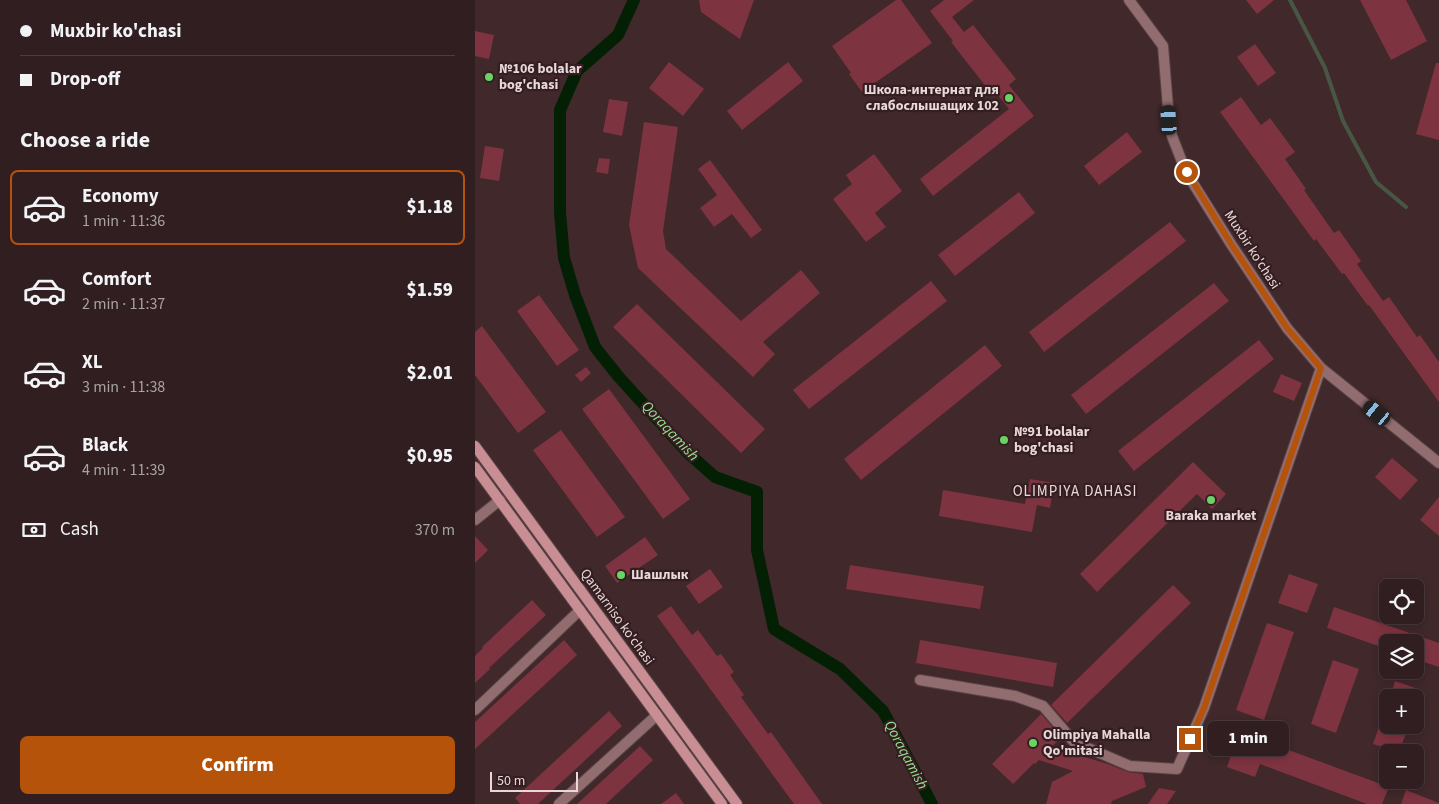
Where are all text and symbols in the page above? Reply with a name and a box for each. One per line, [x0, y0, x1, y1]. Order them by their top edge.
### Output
text: Muxbir ko'chasi [50, 18, 182, 45]
place label: №106 bolalar bog'chasi [499, 59, 582, 95]
text: Drop-off [50, 66, 120, 93]
marker: №106 bolalar bog'chasi [483, 71, 495, 83]
place label: Школа-интернат для слабослышащих 102 [864, 80, 999, 116]
marker: Школа-интернат для слабослышащих 102 [1003, 92, 1015, 104]
car [1160, 105, 1177, 135]
text: Choose a ride [20, 124, 150, 156]
route start [1176, 161, 1198, 183]
text: Economy [82, 183, 159, 210]
icon: car [22, 185, 67, 230]
text: $1.18 [407, 194, 453, 221]
street label: Muxbir ko'chasi [1219, 207, 1285, 293]
text: 1 min · 11:36 [82, 210, 165, 232]
text: Comfort [82, 266, 152, 293]
icon: car [22, 268, 67, 313]
text: $1.59 [407, 277, 453, 304]
text: 2 min · 11:37 [82, 293, 165, 315]
text: XL [82, 349, 103, 376]
icon: car [22, 351, 67, 396]
text: $2.01 [407, 360, 453, 387]
text: 3 min · 11:38 [82, 376, 165, 398]
water label: Qoraqamish [637, 396, 704, 466]
car [1360, 398, 1393, 428]
place label: №91 bolalar bog'chasi [1014, 422, 1090, 458]
text: Black [82, 432, 128, 459]
icon: car [22, 434, 67, 479]
marker: №91 bolalar bog'chasi [998, 434, 1010, 446]
text: $0.95 [407, 443, 453, 470]
text: 4 min · 11:39 [82, 459, 165, 481]
district label: OLIMPIYA DAHASI [1013, 481, 1137, 502]
marker: Baraka market [1205, 494, 1217, 506]
place label: Baraka market [1166, 506, 1257, 526]
icon: cash [20, 516, 48, 544]
text: Cash [60, 516, 99, 543]
text: 370 m [415, 519, 455, 541]
street label: Qamarniso ko'chasi [575, 565, 659, 669]
place label: Шашлык [631, 565, 689, 585]
marker: Шашлык [615, 569, 627, 581]
map controls [1379, 579, 1424, 789]
button: locate [1379, 579, 1424, 624]
button: layers [1379, 634, 1424, 679]
button: + [1379, 689, 1424, 734]
water label: Qoraqamish [879, 717, 933, 793]
callout: 1 min [1207, 722, 1290, 756]
place label: Olimpiya Mahalla Qo'mitasi [1043, 725, 1150, 761]
text: 1 min [1228, 727, 1268, 749]
route end [1179, 728, 1201, 750]
button: Confirm [20, 736, 455, 794]
marker: Olimpiya Mahalla Qo'mitasi [1027, 737, 1039, 749]
button: − [1379, 744, 1424, 789]
scale bar [490, 769, 577, 792]
text: 50 m [497, 771, 525, 791]

